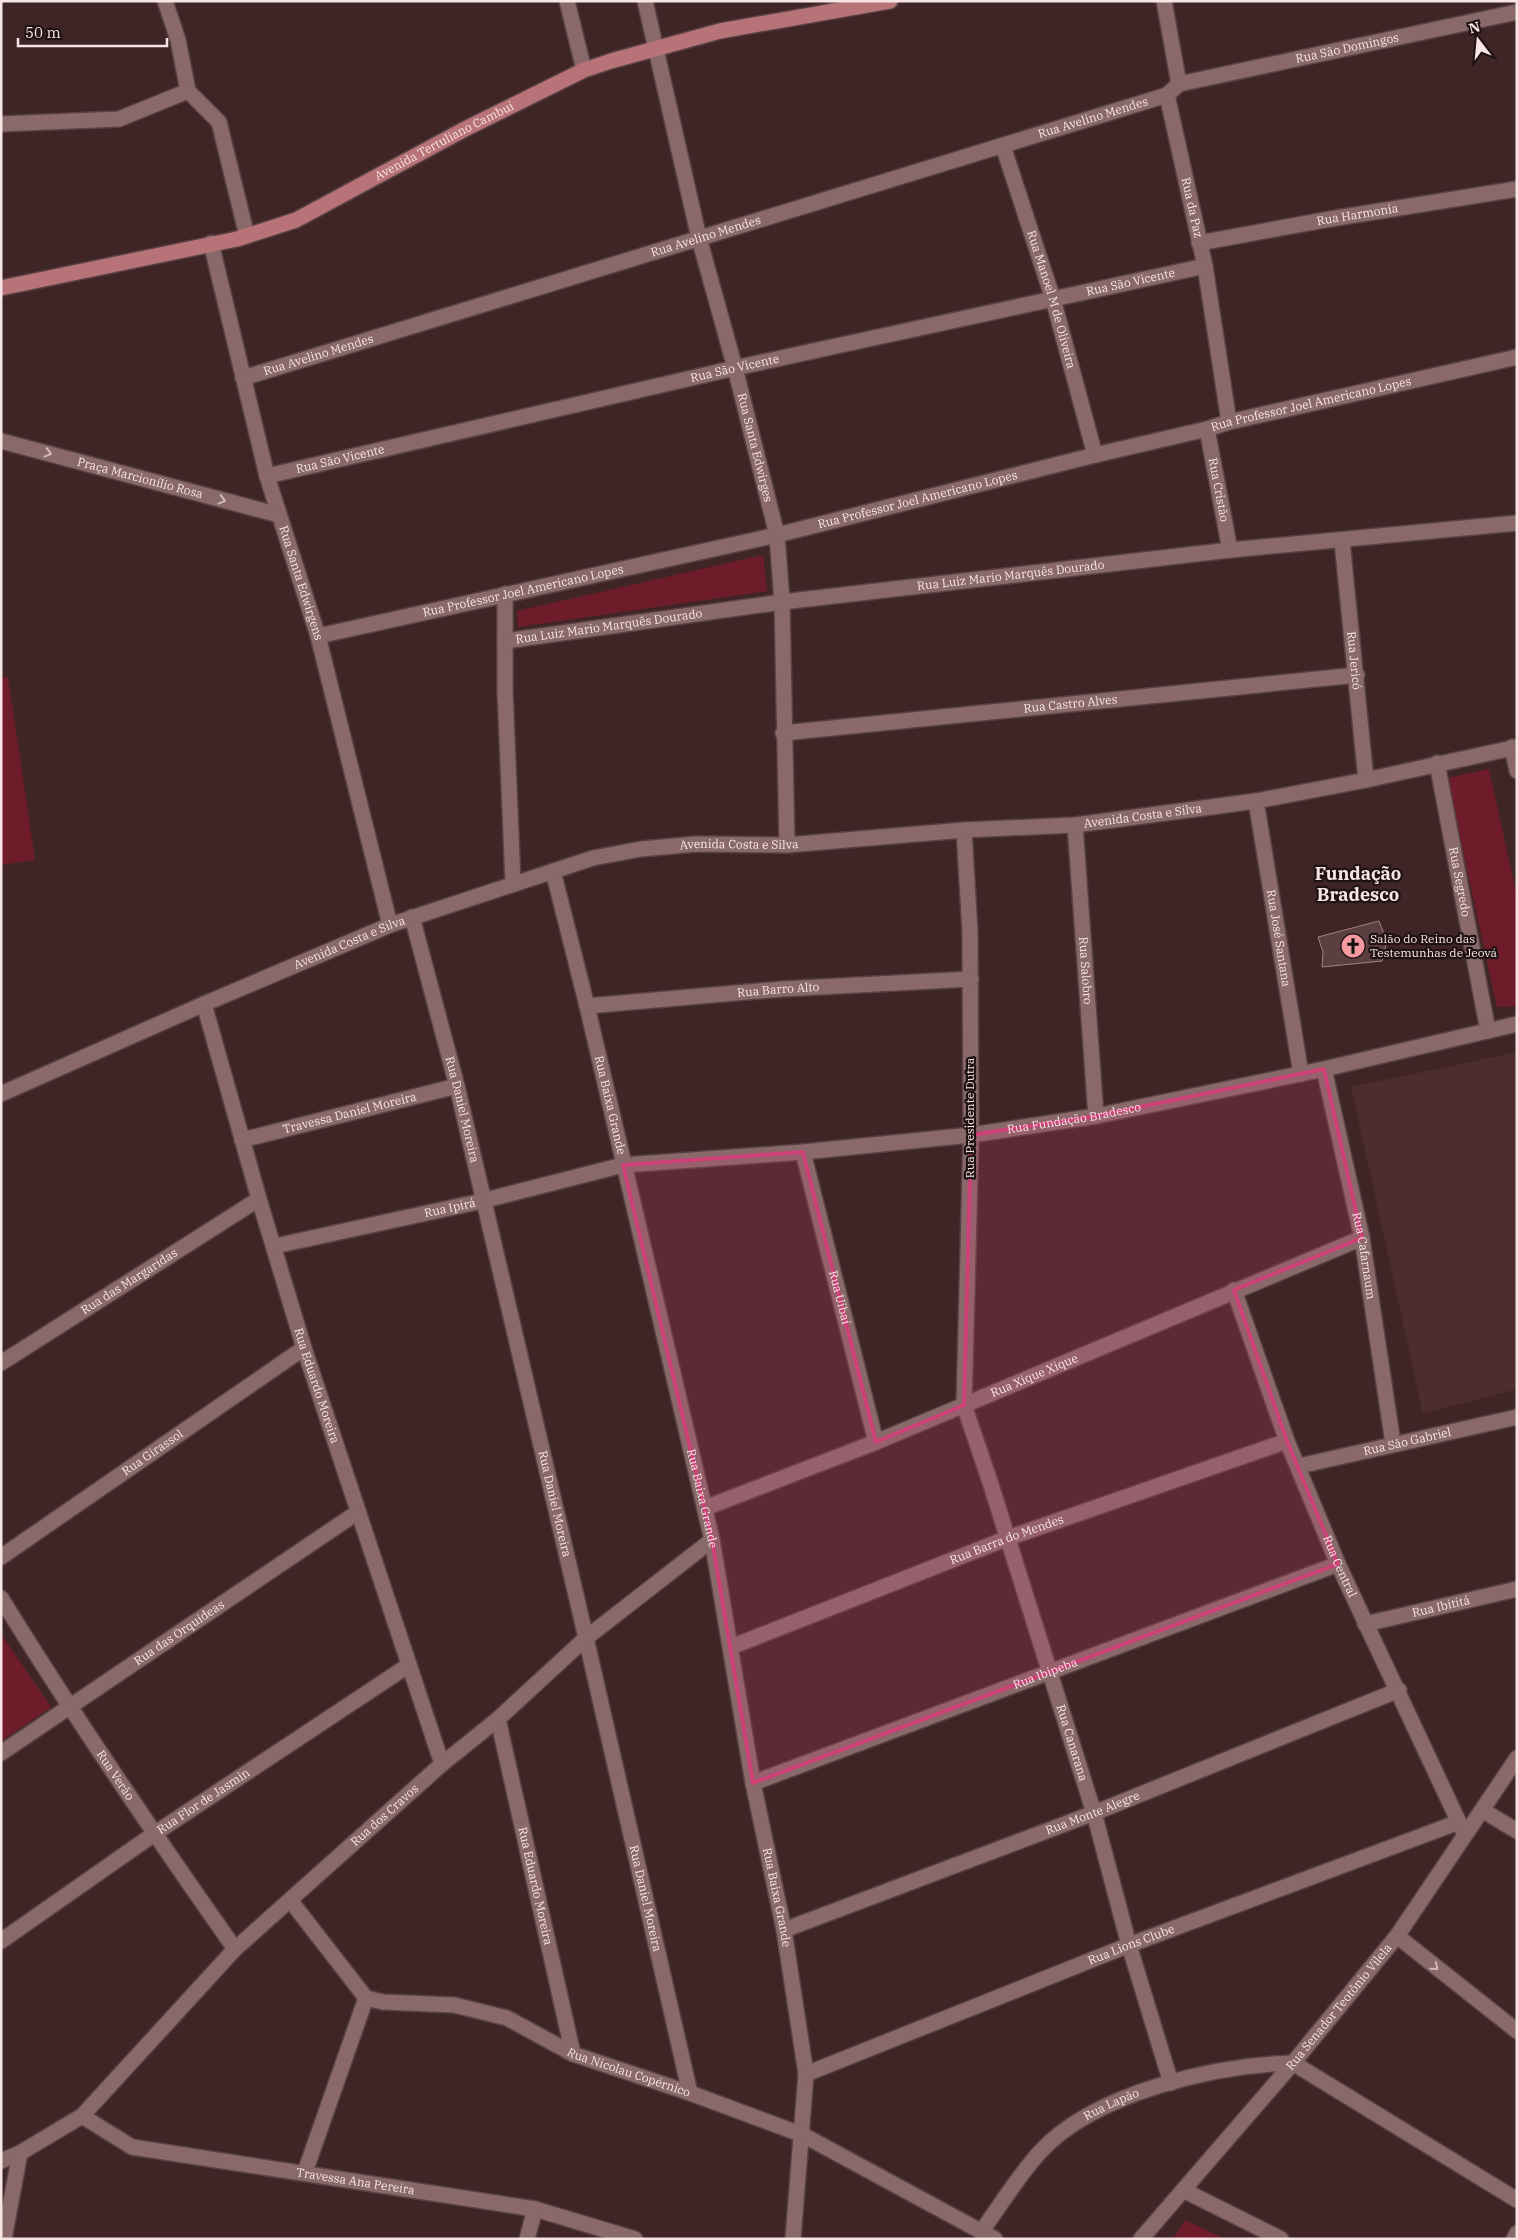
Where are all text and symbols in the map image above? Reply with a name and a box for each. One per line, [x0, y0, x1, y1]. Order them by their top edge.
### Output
scale bar [18, 15, 166, 47]
north arrow [1453, 15, 1503, 65]
text: N [1467, 17, 1482, 38]
text: 50 m [25, 23, 61, 42]
street label: Rua São Domingos [1294, 29, 1400, 66]
street label: Rua Avelino Mendes [1036, 93, 1150, 141]
street label: Avenida Tertuliano Cambuí [372, 98, 516, 183]
street label: Rua da Paz [1179, 176, 1207, 239]
street label: Rua Harmonia [1315, 200, 1400, 228]
street label: Rua Avelino Mendes [649, 212, 763, 260]
street label: Rua Manoel M de Oliveira [1024, 228, 1079, 371]
street label: Rua São Vicente [1085, 265, 1176, 299]
street label: Rua Avelino Mendes [262, 330, 375, 378]
street label: Rua São Vicente [689, 351, 780, 385]
street label: Rua Professor Joel Americano Lopes [1209, 373, 1413, 434]
street label: Rua Santa Edwirges [735, 391, 776, 504]
street label: Rua São Vicente [294, 441, 386, 476]
one-way arrow [44, 448, 52, 458]
street label: Praça Marcionílio Rosa [76, 454, 205, 502]
street label: Rua Cristão [1206, 457, 1233, 523]
street label: Rua Professor Joel Americano Lopes [816, 467, 1019, 531]
one-way arrow [218, 494, 227, 505]
street label: Rua Santa Edwirgens [276, 524, 327, 642]
street label: Rua Luiz Mario Marquês Dourado [916, 557, 1105, 593]
street label: Rua Professor Joel Americano Lopes [421, 561, 625, 620]
street label: Rua Luiz Mario Marquês Dourado [515, 605, 703, 646]
street label: Rua Jericó [1344, 630, 1365, 690]
street label: Rua Castro Alves [1023, 691, 1118, 716]
street label: Avenida Costa e Silva [1083, 800, 1203, 831]
street label: Avenida Costa e Silva [679, 836, 800, 852]
street label: Rua Segredo [1446, 846, 1474, 918]
district label: Fundação Bradesco [1315, 862, 1401, 906]
street label: Rua José Santana [1264, 888, 1295, 988]
street label: Avenida Costa e Silva [291, 912, 407, 972]
place label: Salão do Reino das Testemunhas de Jeová [1370, 931, 1498, 960]
church icon: Salão do Reino das Testemunhas de Jeová [1340, 933, 1366, 959]
street label: Rua Salobro [1076, 936, 1096, 1005]
street label: Rua Barro Alto [737, 979, 820, 1000]
street label: Rua Baixa Grande [592, 1054, 630, 1156]
street label: Rua Daniel Moreira [442, 1055, 483, 1164]
street label: Rua Presidente Dutra [962, 1057, 977, 1178]
street label: Travessa Daniel Moreira [281, 1088, 418, 1136]
street label: Rua Fundação Bradesco [1006, 1099, 1142, 1136]
street label: Rua Ipirá [423, 1195, 477, 1220]
street label: Rua Cafarnaum [1349, 1211, 1379, 1301]
street label: Rua das Margaridas [78, 1245, 180, 1317]
street label: Rua Uibaí [826, 1269, 854, 1326]
street label: Rua Eduardo Moreira [291, 1326, 343, 1446]
street label: Rua Xique Xique [988, 1350, 1080, 1400]
street label: Rua São Gabriel [1362, 1424, 1453, 1458]
street label: Rua Girassol [119, 1426, 186, 1478]
street label: Rua Baixa Grande [684, 1447, 721, 1549]
street label: Rua Daniel Moreira [535, 1449, 575, 1559]
street label: Rua Barra do Mendes [947, 1511, 1066, 1567]
street label: Rua Central [1320, 1533, 1361, 1600]
street label: Rua Ibititá [1411, 1592, 1472, 1620]
street label: Rua das Orquídeas [131, 1596, 227, 1668]
street label: Rua Ibipeba [1011, 1654, 1080, 1692]
street label: Rua Canarana [1053, 1703, 1092, 1783]
street label: Rua Verão [94, 1747, 138, 1803]
street label: Rua Flor de Jasmin [154, 1765, 253, 1837]
street label: Rua dos Cravos [347, 1781, 421, 1849]
street label: Rua Monte Alegre [1043, 1787, 1142, 1838]
street label: Rua Eduardo Moreira [515, 1825, 556, 1947]
street label: Rua Daniel Moreira [627, 1844, 666, 1954]
street label: Rua Baixa Grande [760, 1846, 795, 1948]
street label: Rua Lions Clube [1086, 1921, 1176, 1968]
street label: Rua Senador Teotônio Vilela [1282, 1940, 1395, 2073]
one-way arrow [1429, 1962, 1438, 1970]
street label: Rua Nicolau Copérnico [564, 2044, 693, 2100]
street label: Rua Lapão [1081, 2085, 1141, 2123]
street label: Travessa Ana Pereira [295, 2164, 416, 2197]

